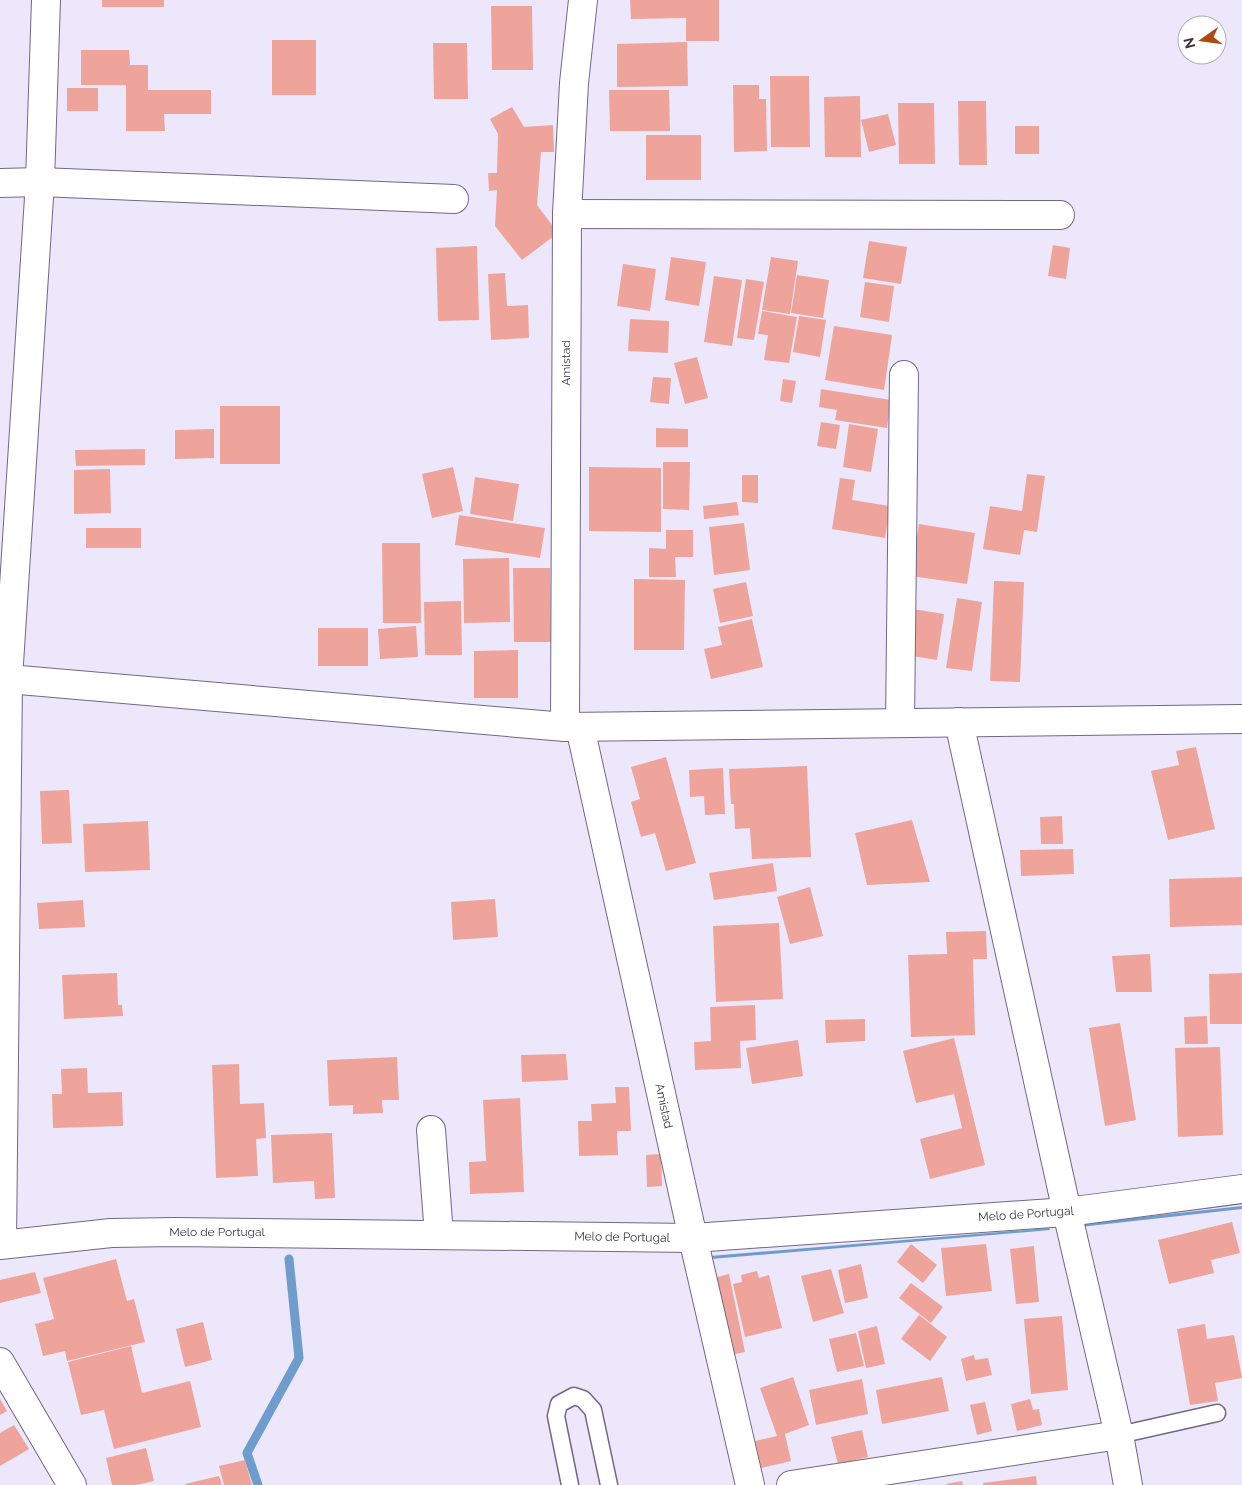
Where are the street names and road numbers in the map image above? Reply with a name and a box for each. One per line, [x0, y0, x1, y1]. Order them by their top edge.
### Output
street label: Amistad [559, 340, 573, 386]
street label: Amistad [652, 1082, 676, 1130]
street label: Melo de Portugal [978, 1204, 1075, 1224]
street label: Melo de Portugal [169, 1225, 266, 1239]
street label: Melo de Portugal [574, 1229, 671, 1245]

